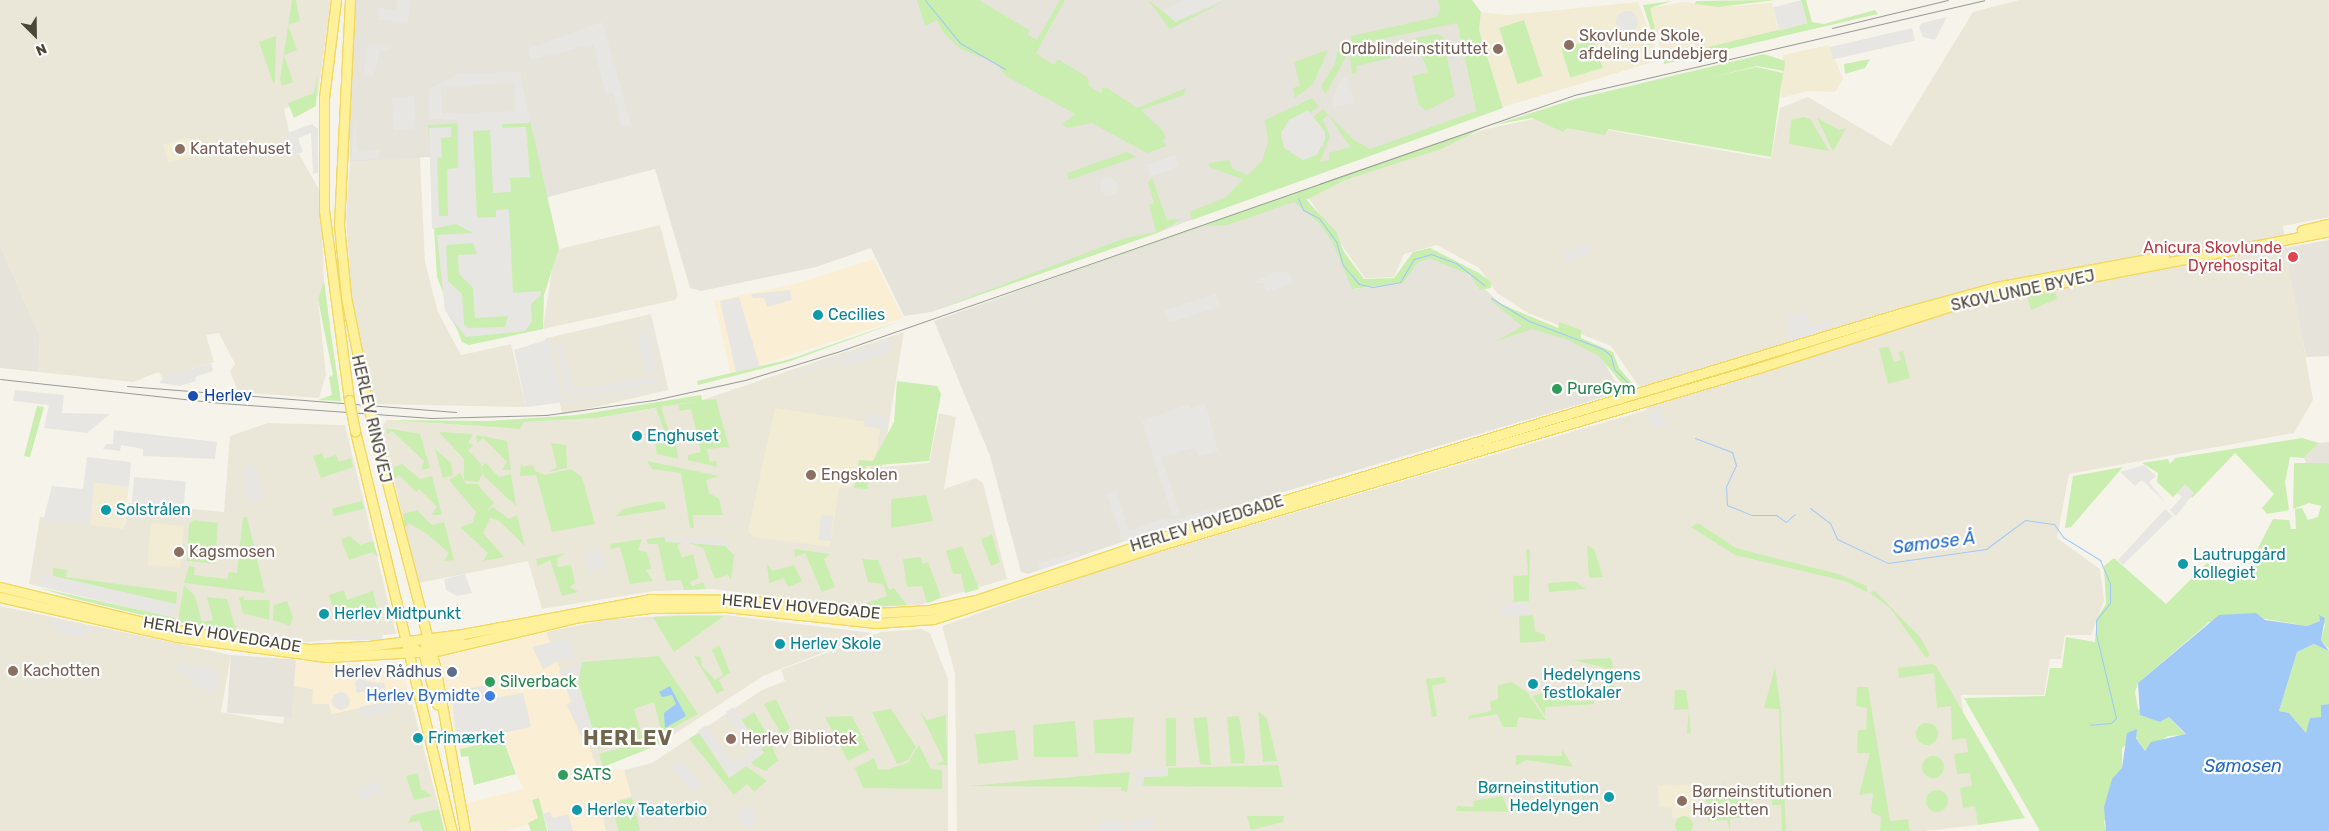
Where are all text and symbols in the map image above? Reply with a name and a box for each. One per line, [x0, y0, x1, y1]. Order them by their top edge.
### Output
north arrow [10, 10, 60, 60]
place label: Skovlunde Skole, afdeling Lundebjerg [1579, 26, 1728, 64]
text: N [33, 39, 49, 59]
place label: Ordblindeinstituttet [1341, 39, 1488, 59]
marker: Skovlunde Skole, afdeling Lundebjerg [1563, 39, 1575, 51]
marker: Ordblindeinstituttet [1492, 43, 1504, 55]
place label: Kantatehuset [190, 139, 291, 159]
marker: Kantatehuset [174, 143, 186, 155]
place label: Anicura Skovlunde Dyrehospital [2143, 238, 2282, 276]
marker: Anicura Skovlunde Dyrehospital [2286, 250, 2300, 264]
street label: SKOVLUNDE BYVEJ [1949, 266, 2097, 316]
place label: Cecilies [828, 305, 885, 325]
marker: Cecilies [812, 309, 824, 321]
street label: HERLEV RINGVEJ [347, 353, 395, 485]
place label: PureGym [1567, 379, 1636, 399]
marker: PureGym [1551, 383, 1563, 395]
place label: Herlev [204, 386, 252, 406]
marker: Herlev [186, 389, 200, 403]
place label: Enghuset [647, 426, 719, 446]
marker: Enghuset [631, 430, 643, 442]
place label: Engskolen [821, 465, 898, 485]
marker: Engskolen [805, 469, 817, 481]
street label: HERLEV HOVEDGADE [1128, 491, 1286, 557]
place label: Solstrålen [116, 500, 191, 520]
marker: Solstrålen [100, 504, 112, 516]
water label: Sømose Å [1891, 527, 1977, 559]
place label: Kagsmosen [189, 542, 275, 562]
place label: Lautrupgård kollegiet [2193, 545, 2286, 583]
marker: Kagsmosen [173, 546, 185, 558]
marker: Lautrupgård kollegiet [2177, 558, 2189, 570]
street label: HERLEV HOVEDGADE [721, 590, 881, 624]
place label: Herlev Midtpunkt [334, 604, 462, 624]
marker: Herlev Midtpunkt [318, 608, 330, 620]
street label: HERLEV HOVEDGADE [142, 613, 302, 657]
place label: Herlev Skole [790, 634, 882, 654]
marker: Herlev Skole [774, 638, 786, 650]
place label: Kachotten [23, 661, 100, 681]
place label: Herlev Rådhus [334, 662, 442, 682]
marker: Kachotten [7, 665, 19, 677]
place label: Hedelyngens festlokaler [1543, 665, 1641, 703]
marker: Herlev Rådhus [446, 666, 458, 678]
place label: Silverback [500, 672, 577, 692]
marker: Silverback [484, 676, 496, 688]
marker: Hedelyngens festlokaler [1527, 678, 1539, 690]
place label: Herlev Bymidte [366, 686, 480, 706]
marker: Herlev Bymidte [484, 690, 496, 702]
district label: HERLEV [582, 725, 674, 751]
place label: Frimærket [428, 728, 505, 748]
place label: Herlev Bibliotek [741, 729, 857, 749]
marker: Frimærket [412, 732, 424, 744]
marker: Herlev Bibliotek [725, 733, 737, 745]
water label: Sømosen [2204, 755, 2282, 777]
place label: SATS [573, 765, 611, 785]
marker: SATS [557, 769, 569, 781]
place label: Børneinstitution Hedelyngen [1478, 778, 1599, 816]
place label: Børneinstitutionen Højsletten [1692, 782, 1832, 820]
marker: Børneinstitution Hedelyngen [1603, 791, 1615, 803]
marker: Børneinstitutionen Højsletten [1676, 795, 1688, 807]
place label: Herlev Teaterbio [587, 800, 708, 820]
marker: Herlev Teaterbio [571, 804, 583, 816]

